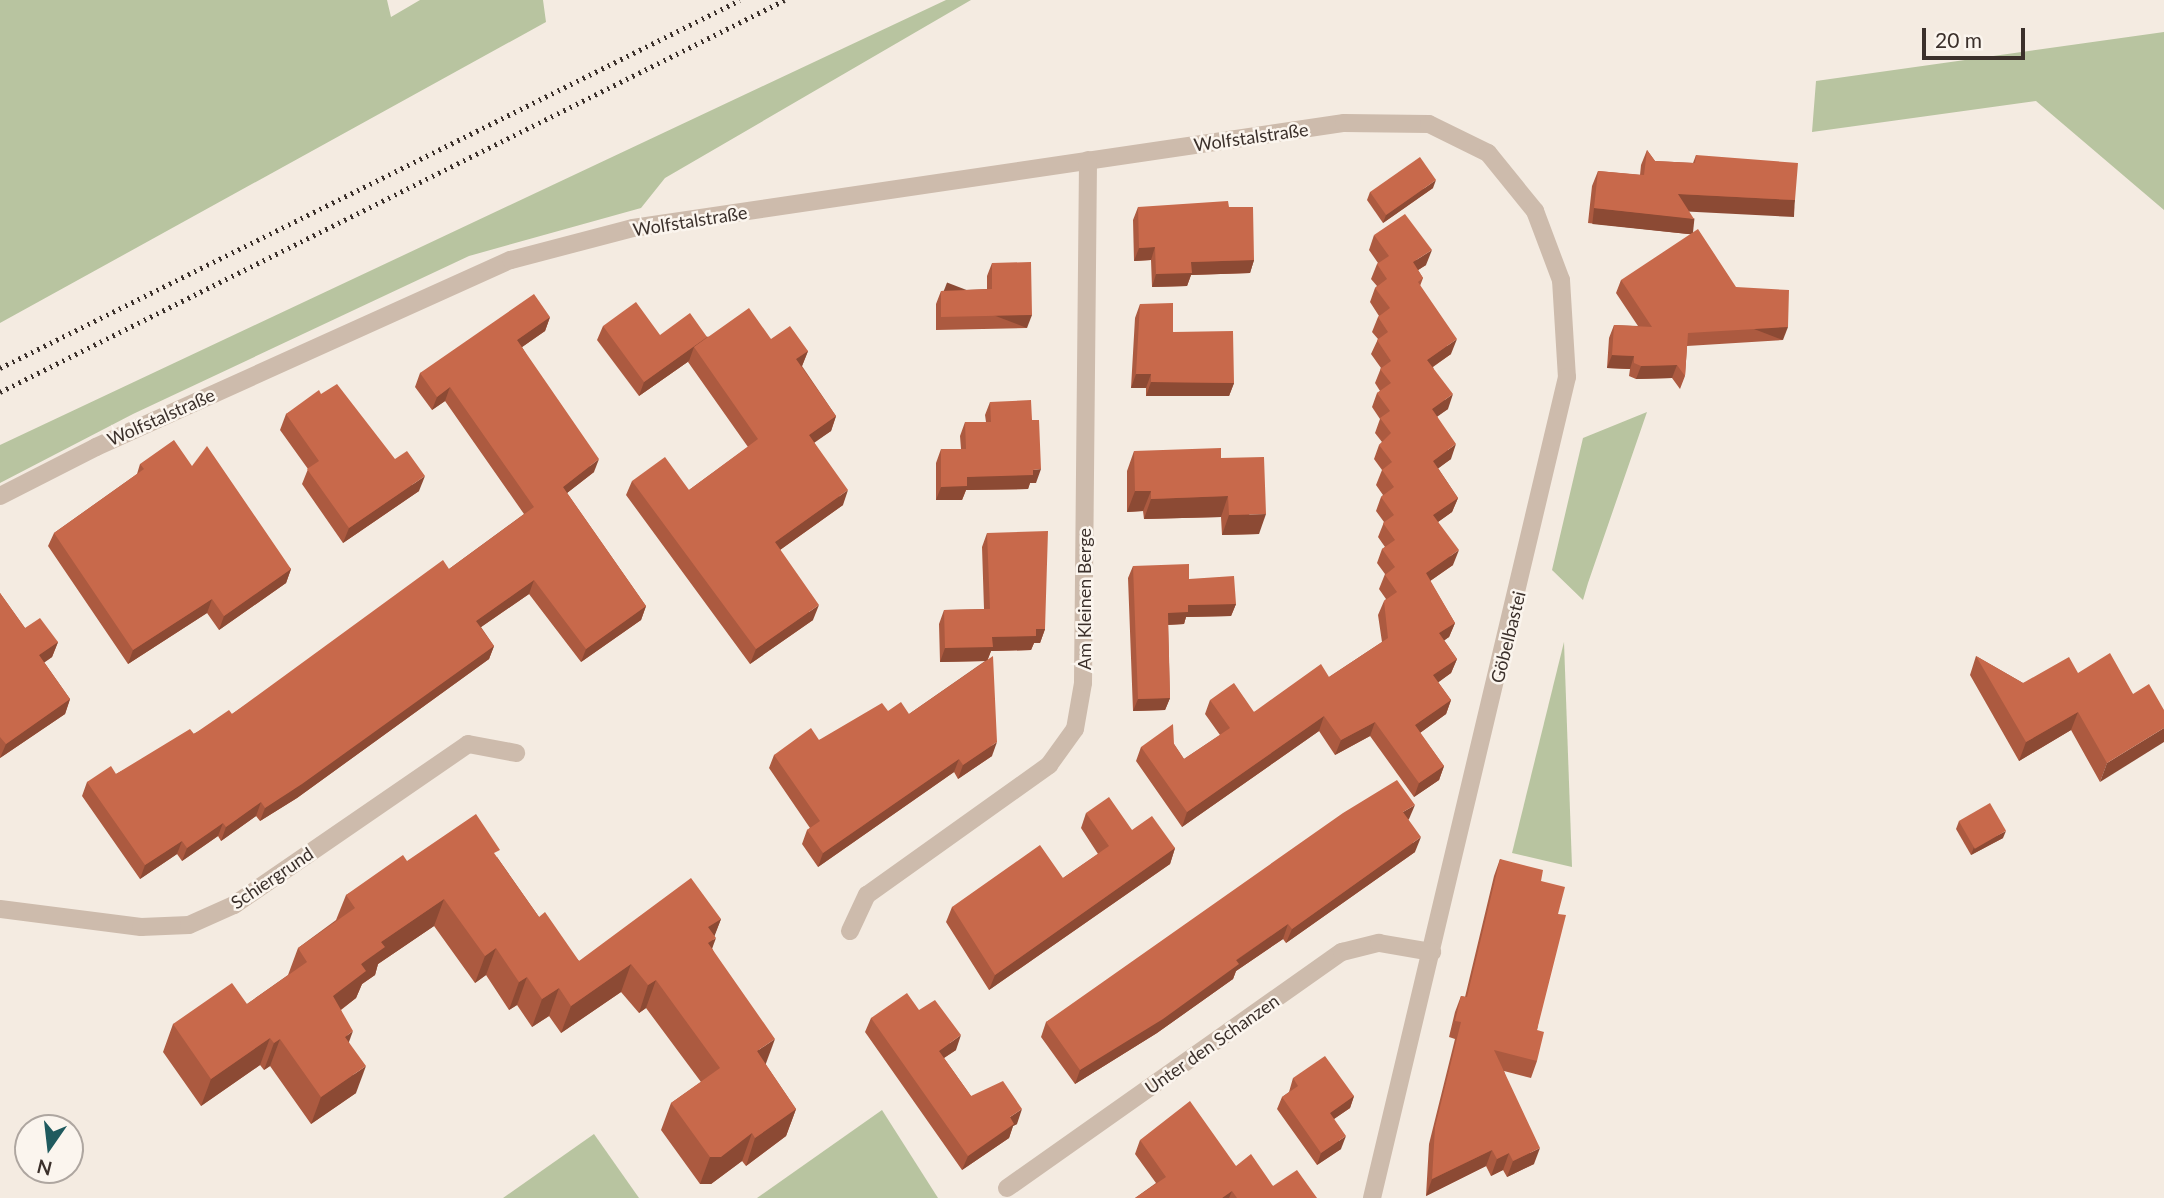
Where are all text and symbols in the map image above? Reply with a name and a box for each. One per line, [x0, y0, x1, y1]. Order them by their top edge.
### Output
scale bar [1926, 14, 2029, 58]
text: 20 m [1935, 27, 1982, 52]
street label: Wolfstalstraße [1192, 118, 1310, 156]
street label: Wolfstalstraße [631, 201, 749, 241]
street label: Wolfstalstraße [104, 384, 218, 450]
street label: Am Kleinen Berge [1073, 528, 1095, 670]
street label: Göbelbastei [1486, 589, 1530, 685]
street label: Schiergrund [227, 843, 317, 913]
street label: Unter den Schanzen [1141, 990, 1283, 1098]
north arrow [14, 1114, 84, 1184]
text: N [34, 1155, 54, 1181]

